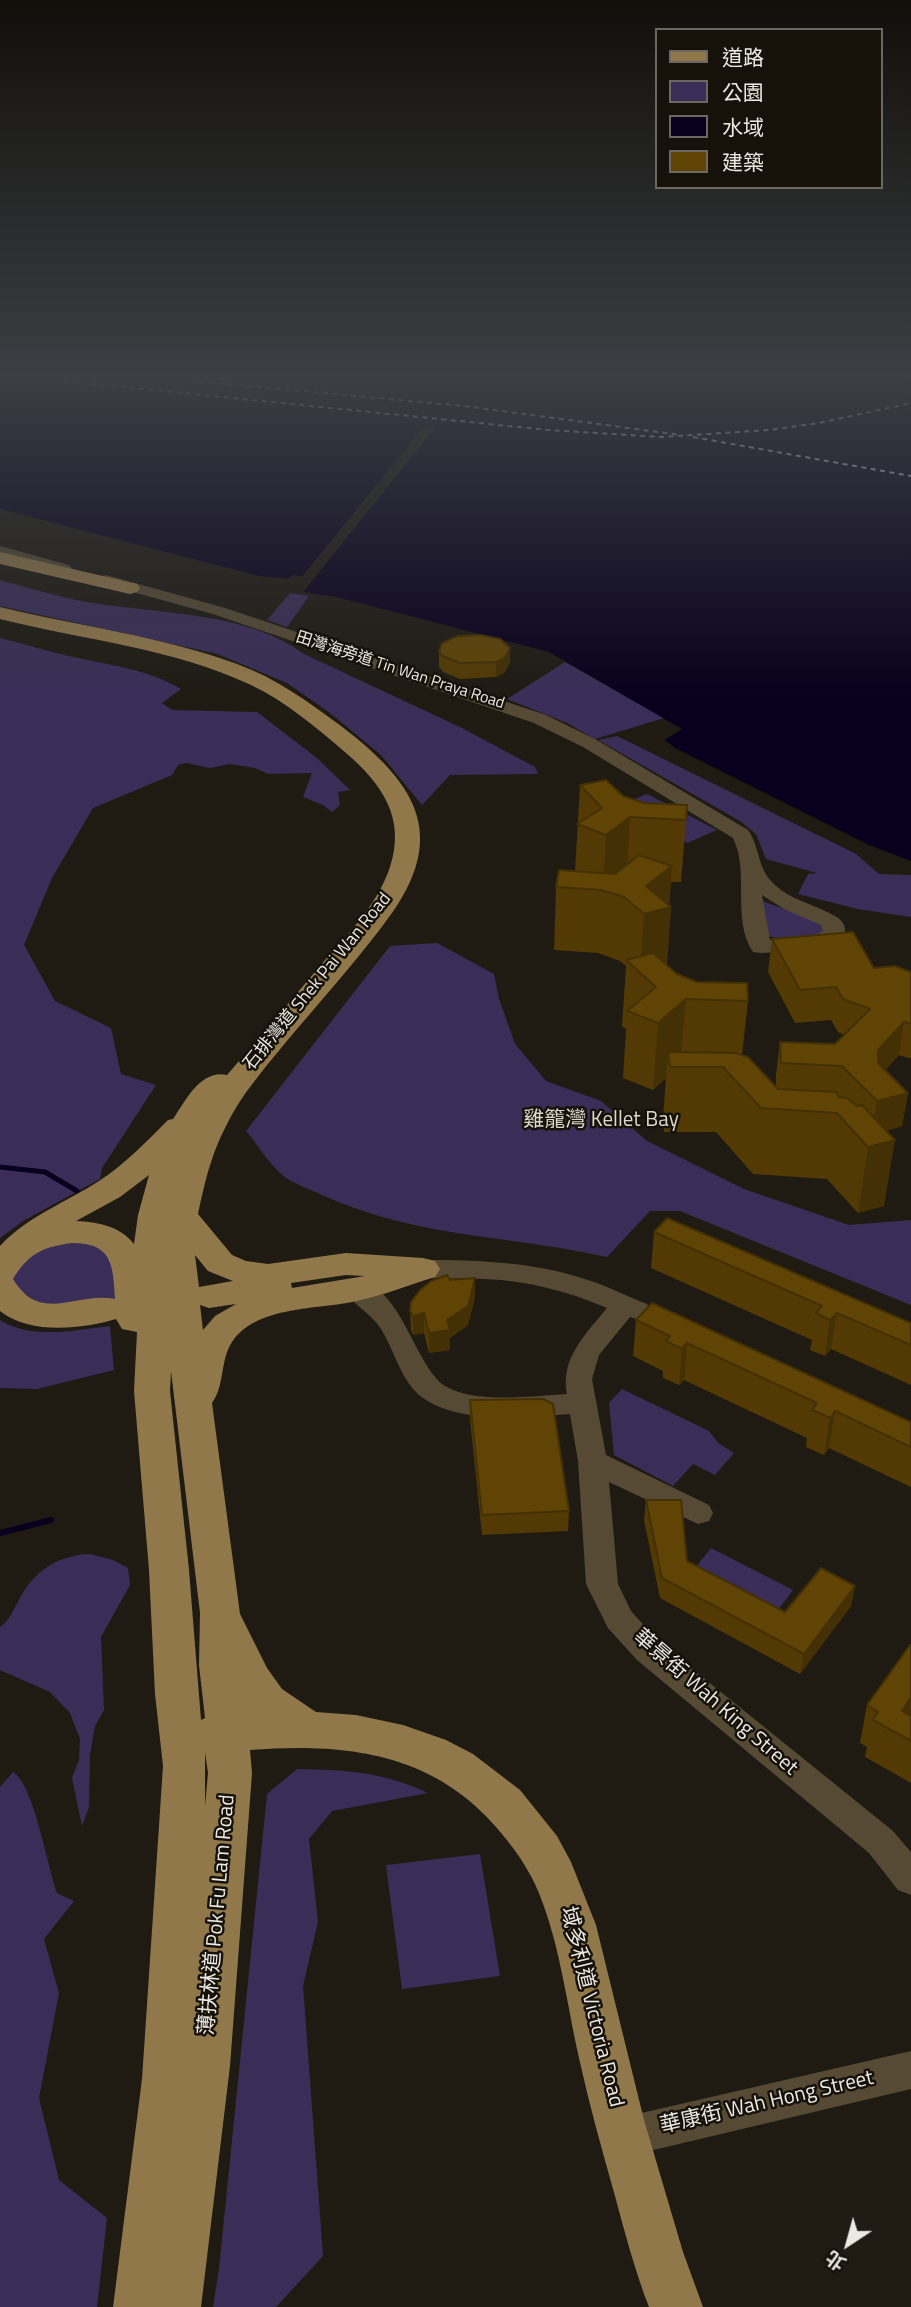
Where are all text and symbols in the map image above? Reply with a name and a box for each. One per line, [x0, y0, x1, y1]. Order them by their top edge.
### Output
legend [656, 28, 883, 189]
text: 道路 [722, 41, 764, 73]
text: 公園 [722, 76, 764, 108]
text: 水域 [722, 111, 764, 143]
text: 建築 [722, 146, 764, 178]
street label: 田灣海旁道 Tin Wan Praya Road [293, 628, 507, 714]
street label: 石排灣道 Shek Pai Wan Road [240, 889, 396, 1075]
district label: 雞籠灣 Kellet Bay [523, 1108, 679, 1134]
street label: 華景街 Wah King Street [628, 1625, 802, 1781]
street label: 薄扶林道 Pok Fu Lam Road [195, 1794, 241, 2036]
street label: 域多利道 Victoria Road [554, 1904, 628, 2110]
street label: 華康街 Wah Hong Street [658, 2066, 876, 2140]
north arrow [813, 2209, 883, 2279]
text: 北 [819, 2244, 852, 2279]

